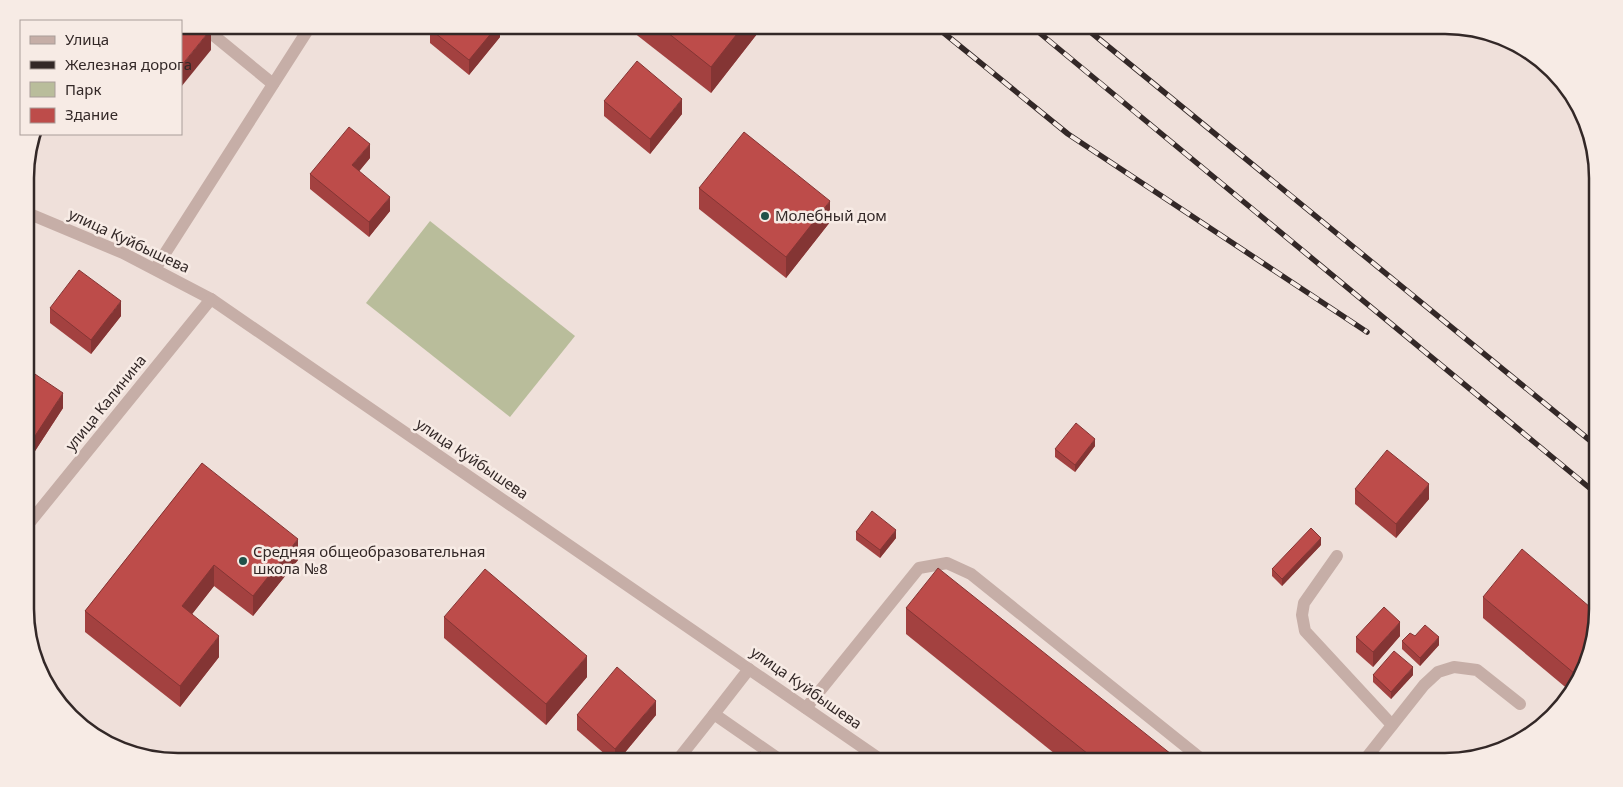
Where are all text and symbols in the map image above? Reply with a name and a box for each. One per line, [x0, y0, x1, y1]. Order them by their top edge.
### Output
legend [20, 20, 182, 135]
text: Улица [65, 29, 109, 49]
text: Железная дорога [65, 54, 192, 74]
text: Парк [65, 79, 101, 99]
text: Здание [65, 104, 118, 124]
street label: улица Куйбышева [66, 203, 193, 277]
place label: Молебный дом [775, 205, 887, 225]
marker: Молебный дом [759, 210, 771, 222]
street label: улица Калинина [60, 350, 150, 455]
street label: улица Куйбышева [412, 413, 533, 503]
place label: Средняя общеобразовательная школа №8 [253, 541, 485, 578]
marker: Средняя общеобразовательная школа №8 [237, 555, 249, 567]
street label: улица Куйбышева [747, 641, 866, 733]

